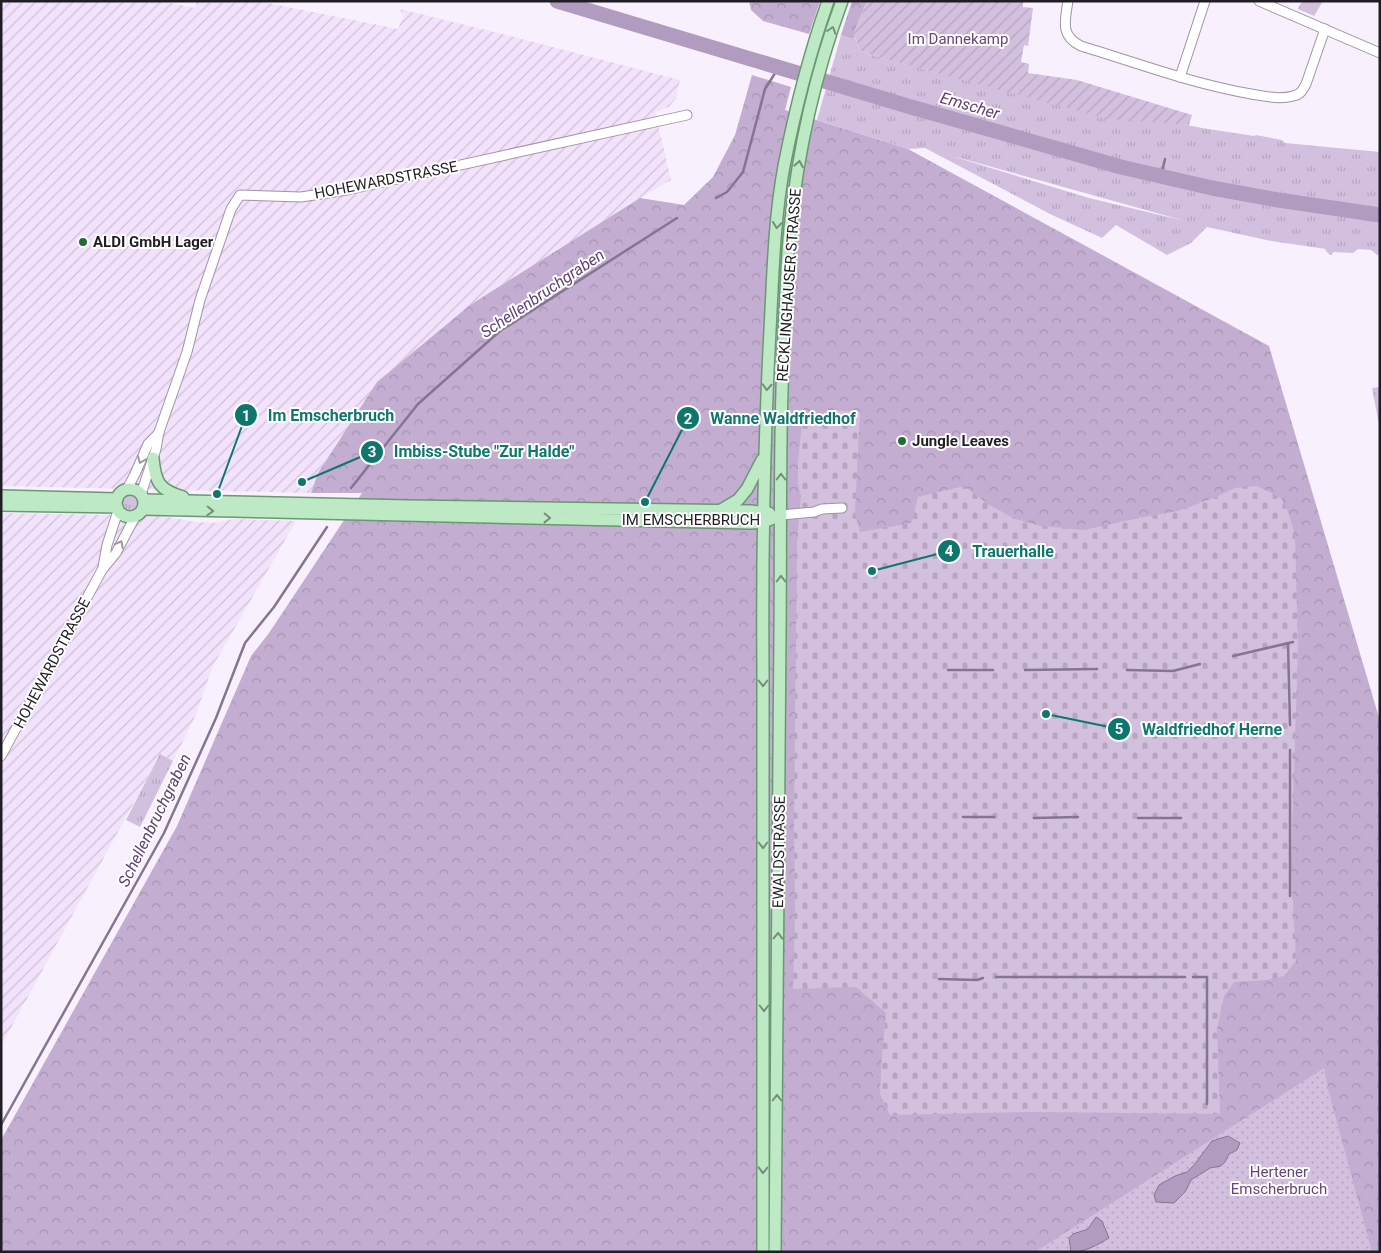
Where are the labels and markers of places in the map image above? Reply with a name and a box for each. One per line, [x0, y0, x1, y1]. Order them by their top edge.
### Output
place label: ALDI GmbH Lager [93, 233, 214, 251]
marker: ALDI GmbH Lager [77, 236, 89, 248]
callout: Im Emscherbruch [233, 400, 405, 431]
callout: Wanne Waldfriedhof [675, 403, 866, 434]
place label: Jungle Leaves [912, 432, 1009, 450]
marker: Jungle Leaves [896, 435, 908, 447]
callout: Imbiss-Stube "Zur Halde" [359, 436, 585, 467]
callout: Trauerhalle [937, 536, 1064, 567]
callout: Waldfriedhof Herne [1107, 713, 1292, 744]

